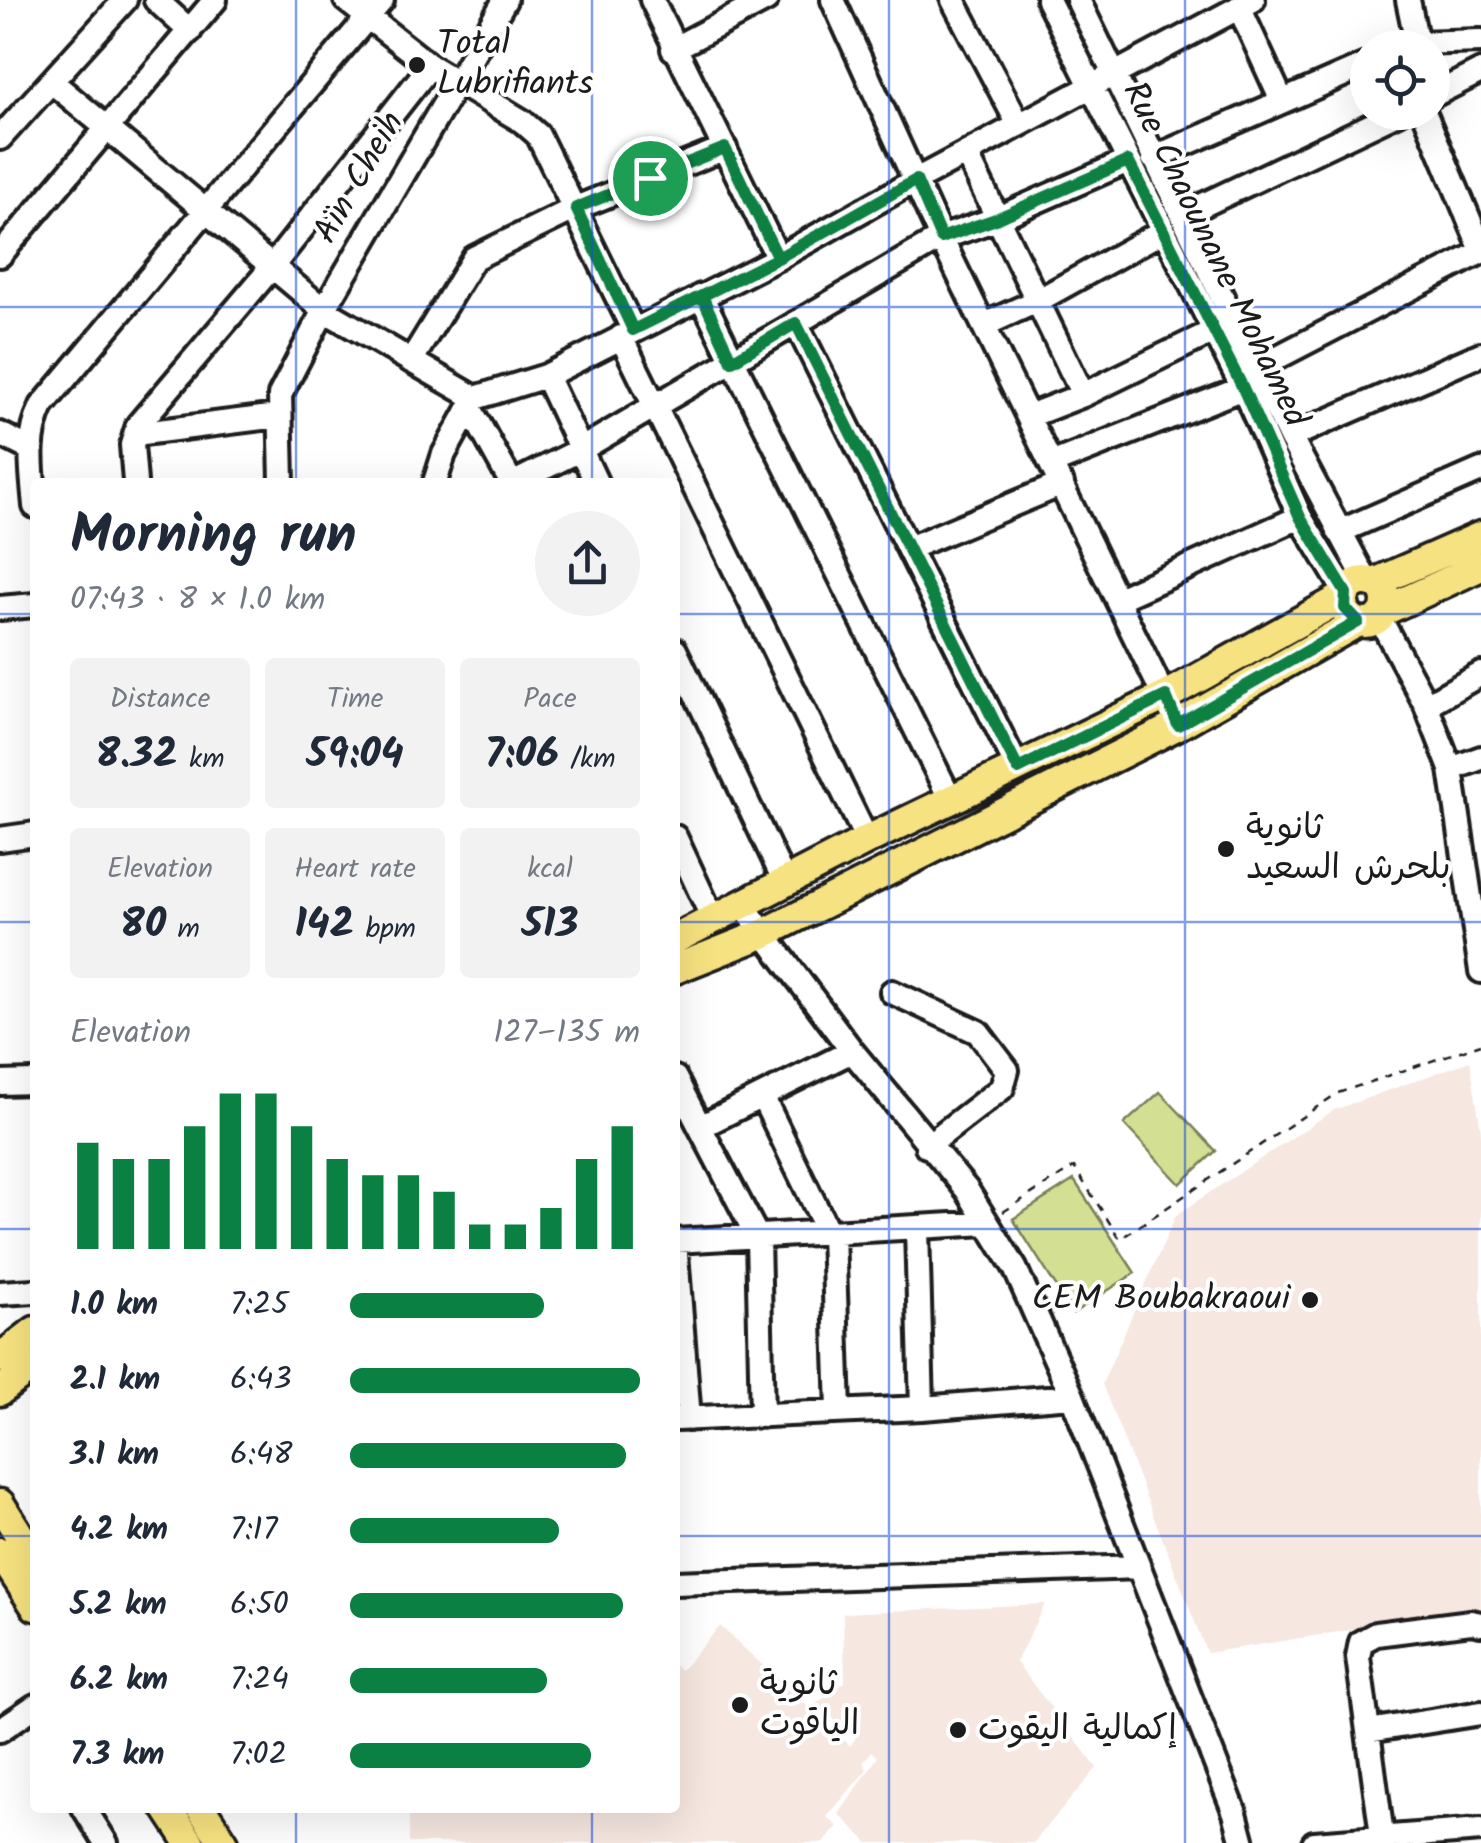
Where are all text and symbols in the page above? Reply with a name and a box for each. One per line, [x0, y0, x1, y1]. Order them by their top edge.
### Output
place label: Total Lubrifiants [437, 17, 593, 113]
map controls [1350, 30, 1450, 130]
button: locate [1350, 30, 1450, 130]
marker: Total Lubrifiants [406, 54, 428, 76]
street label: Rue Chaounane Mohamed [1106, 72, 1323, 439]
street label: Aïn Cheih [300, 101, 420, 255]
pin [608, 136, 693, 221]
icon: arrive [623, 151, 678, 206]
text: Morning run [70, 494, 357, 581]
button: share [535, 511, 640, 616]
text: 07:43 · 8 × 1.0 km [70, 575, 325, 626]
text: Distance [110, 677, 210, 722]
text: Time [327, 677, 383, 722]
text: Pace [523, 677, 577, 722]
text: 8.32 [96, 722, 178, 789]
text: 59:04 [306, 722, 404, 789]
text: 7:06 [484, 722, 559, 789]
text: km [178, 737, 224, 782]
text: /km [559, 737, 616, 782]
place label: ثانوية بلحرش السعيد [1246, 801, 1451, 897]
marker: ثانوية بلحرش السعيد [1215, 838, 1237, 860]
text: Elevation [107, 847, 213, 892]
text: Heart rate [294, 847, 416, 892]
text: kcal [527, 847, 573, 892]
text: 80 [120, 892, 166, 959]
text: 142 [294, 892, 354, 959]
text: 513 [522, 892, 578, 959]
text: m [166, 907, 200, 952]
text: bpm [354, 907, 416, 952]
text: Elevation [70, 1008, 191, 1059]
text: 127–135 m [493, 1008, 640, 1059]
place label: CEM Boubakraoui [1032, 1272, 1292, 1328]
text: 1.0 km [70, 1280, 158, 1331]
text: 7:25 [230, 1280, 288, 1331]
marker: CEM Boubakraoui [1299, 1289, 1321, 1311]
text: 2.1 km [70, 1355, 160, 1406]
text: 6:43 [230, 1355, 292, 1406]
text: 3.1 km [70, 1430, 159, 1481]
text: 6:48 [230, 1430, 293, 1481]
text: 4.2 km [70, 1505, 168, 1556]
text: 7:17 [230, 1505, 277, 1556]
text: 5.2 km [70, 1580, 167, 1631]
text: 6:50 [230, 1580, 289, 1631]
text: 6.2 km [70, 1655, 168, 1706]
text: 7:24 [230, 1655, 289, 1706]
place label: ثانوية الياقوت [760, 1657, 859, 1753]
marker: ثانوية الياقوت [729, 1694, 751, 1716]
place label: إكمالية اليقوت [978, 1702, 1177, 1758]
marker: إكمالية اليقوت [947, 1719, 969, 1741]
text: 7.3 km [70, 1730, 165, 1781]
text: 7:02 [230, 1730, 287, 1781]

